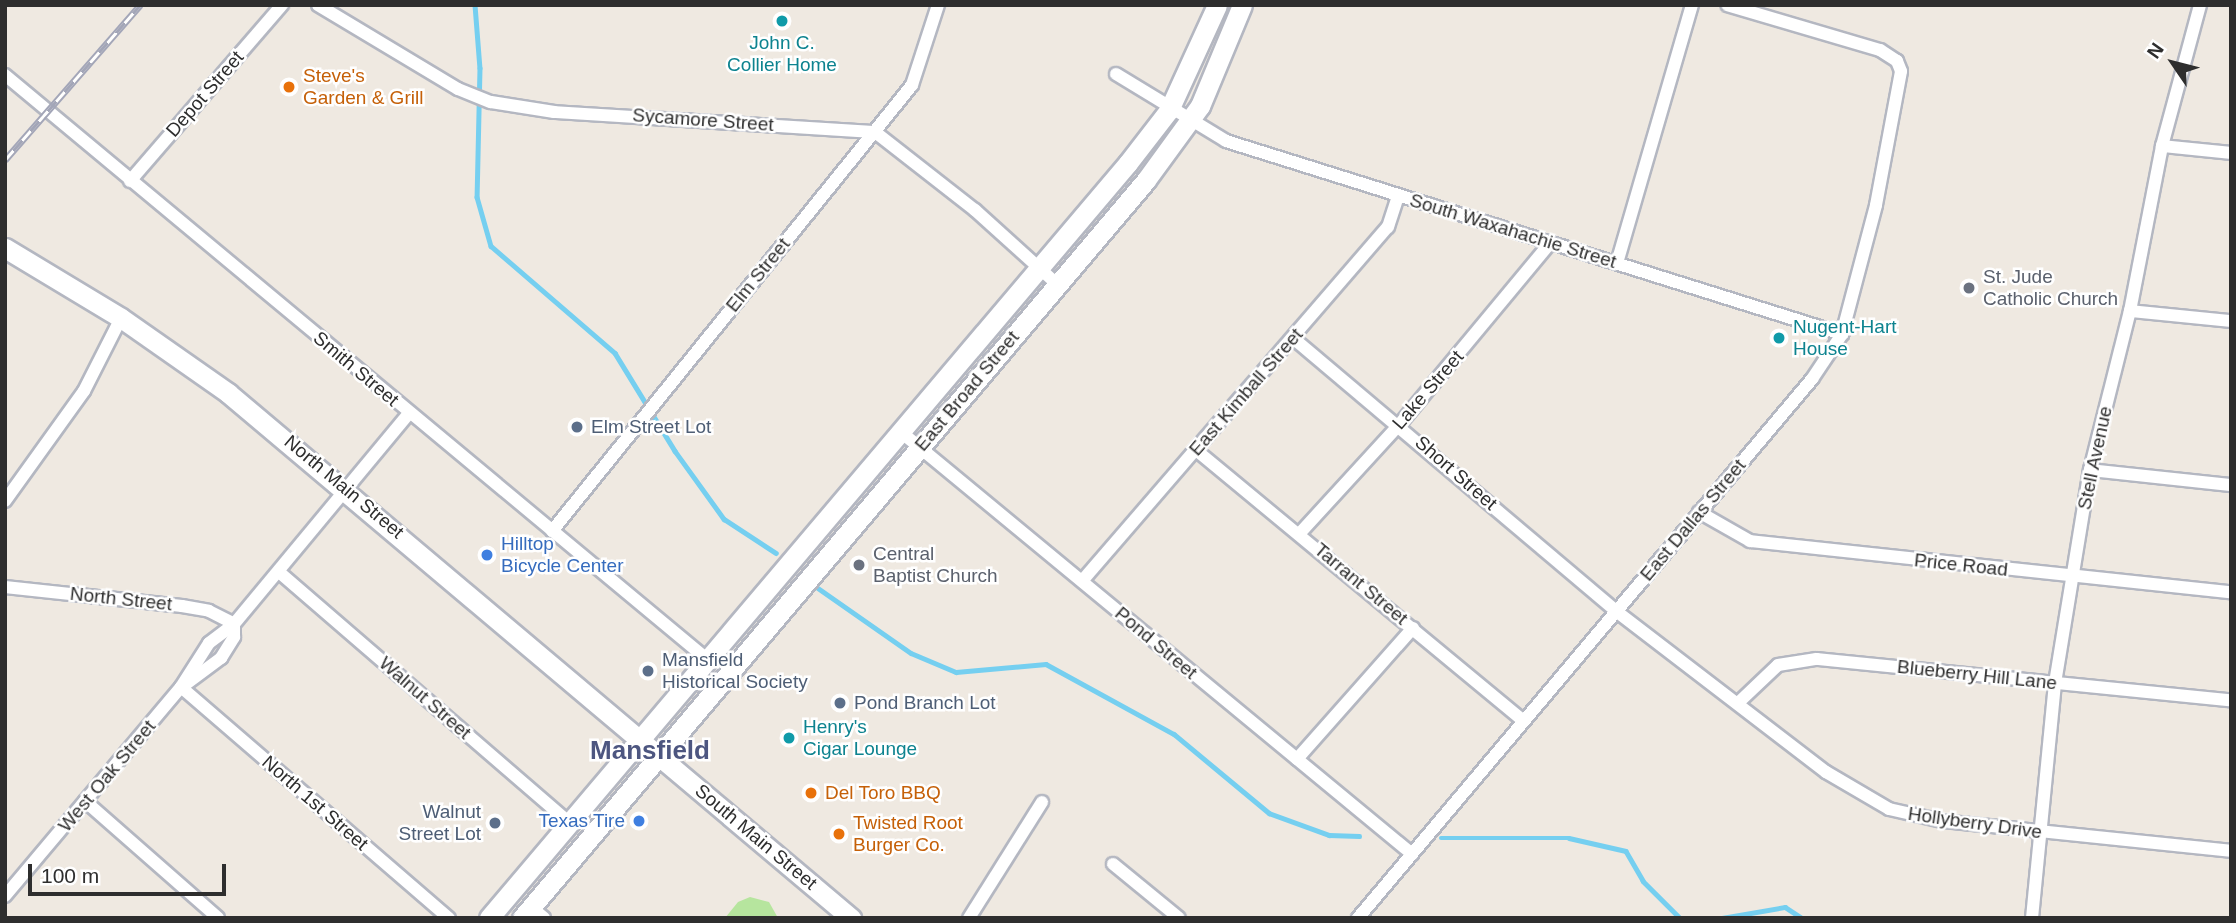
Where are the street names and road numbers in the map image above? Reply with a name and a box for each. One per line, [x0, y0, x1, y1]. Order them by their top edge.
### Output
street label: Depot Street [161, 46, 249, 142]
street label: Sycamore Street [632, 104, 774, 136]
street label: South Waxahachie Street [1407, 189, 1619, 273]
street label: Elm Street [721, 233, 795, 317]
street label: East Kimball Street [1184, 324, 1308, 460]
street label: East Broad Street [910, 326, 1024, 456]
street label: Smith Street [309, 327, 403, 411]
street label: Lake Street [1388, 346, 1468, 434]
street label: Stell Avenue [2073, 404, 2117, 512]
street label: North Main Street [280, 430, 408, 544]
street label: Short Street [1410, 431, 1502, 515]
street label: East Dallas Street [1635, 454, 1751, 586]
street label: Tarrant Street [1310, 538, 1412, 630]
street label: Price Road [1913, 549, 2009, 581]
street label: North Street [69, 582, 173, 616]
street label: Pond Street [1110, 602, 1202, 684]
street label: Walnut Street [374, 652, 476, 744]
street label: Blueberry Hill Lane [1896, 655, 2058, 695]
street label: West Oak Street [54, 715, 160, 837]
street label: North 1st Street [257, 751, 373, 855]
street label: South Main Street [690, 779, 822, 895]
street label: Hollyberry Drive [1907, 802, 2043, 844]

